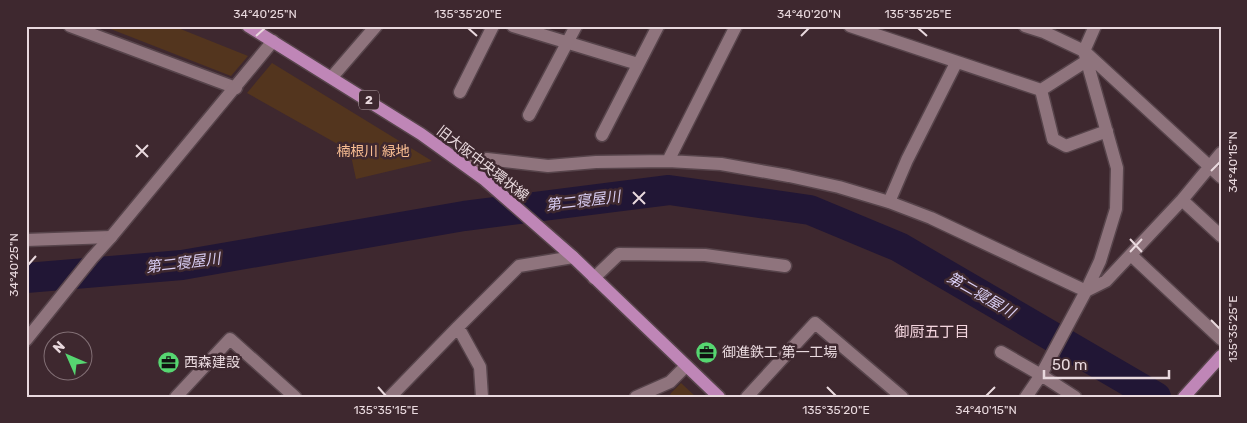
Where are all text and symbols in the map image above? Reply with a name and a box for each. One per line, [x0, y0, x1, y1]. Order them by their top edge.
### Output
text: 34°40'25"N [233, 7, 297, 21]
text: 135°35'20"E [434, 7, 502, 21]
text: 34°40'20"N [777, 7, 841, 21]
text: 135°35'25"E [884, 7, 952, 21]
road number: 2 [359, 90, 379, 110]
street label: 旧大阪中央環状線 [433, 122, 532, 205]
text: 34°40'15"N [1226, 131, 1240, 193]
park label: 楠根川 緑地 [336, 143, 410, 160]
water label: 第二寝屋川 [545, 187, 623, 215]
text: 34°40'25"N [7, 233, 21, 297]
water label: 第二寝屋川 [145, 249, 223, 277]
water label: 第二寝屋川 [944, 268, 1020, 323]
text: 135°35'25"E [1226, 295, 1240, 363]
district label: 御厨五丁目 [894, 323, 970, 341]
north arrow [42, 330, 92, 380]
text: N [50, 338, 69, 357]
office icon: 御進鉄工 第一工場 [694, 340, 718, 364]
place label: 御進鉄工 第一工場 [722, 344, 837, 361]
scale bar [1044, 348, 1170, 380]
office icon: 西森建設 [156, 350, 180, 374]
place label: 西森建設 [184, 354, 240, 371]
text: 50 m [1052, 356, 1087, 374]
text: 135°35'15"E [353, 403, 419, 417]
text: 135°35'20"E [802, 403, 870, 417]
text: 34°40'15"N [955, 403, 1017, 417]

